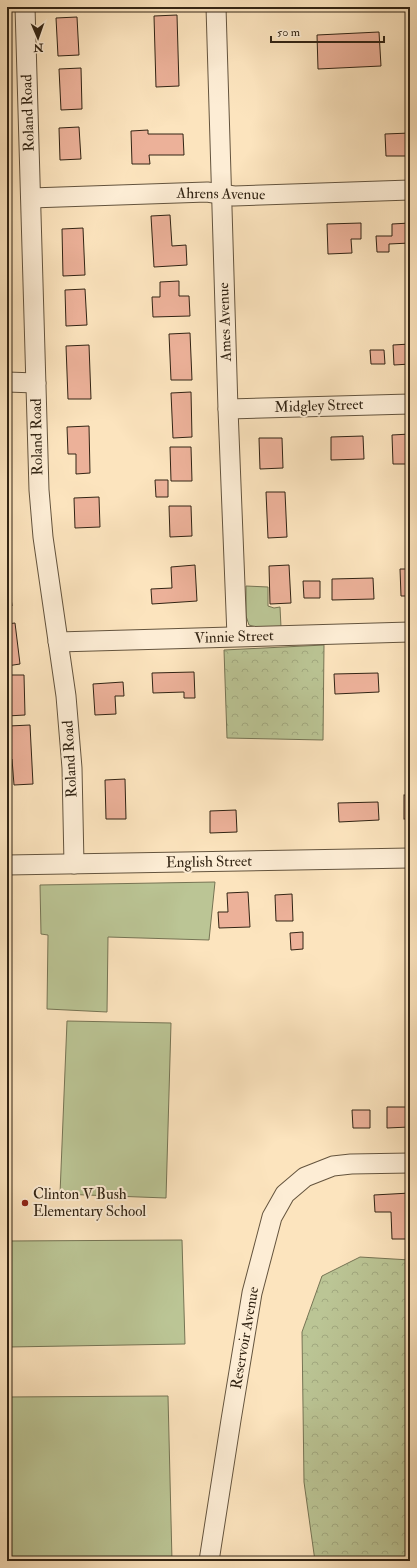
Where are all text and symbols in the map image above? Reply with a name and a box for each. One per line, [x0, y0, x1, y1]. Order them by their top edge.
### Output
north arrow [18, 18, 58, 58]
scale bar [271, 18, 384, 44]
text: 50 m [277, 25, 301, 40]
text: N [32, 41, 44, 54]
street label: Roland Road [17, 73, 39, 152]
street label: Ahrens Avenue [176, 184, 265, 204]
street label: Ames Avenue [214, 282, 236, 363]
street label: Midgley Street [274, 395, 364, 417]
street label: Roland Road [27, 398, 47, 476]
street label: Vinnie Street [194, 626, 274, 648]
street label: Roland Road [58, 719, 82, 798]
street label: English Street [166, 852, 252, 872]
place label: Clinton V Bush Elementary School [33, 1185, 146, 1221]
marker: Clinton V Bush Elementary School [20, 1198, 30, 1208]
street label: Reservoir Avenue [227, 1285, 263, 1391]

